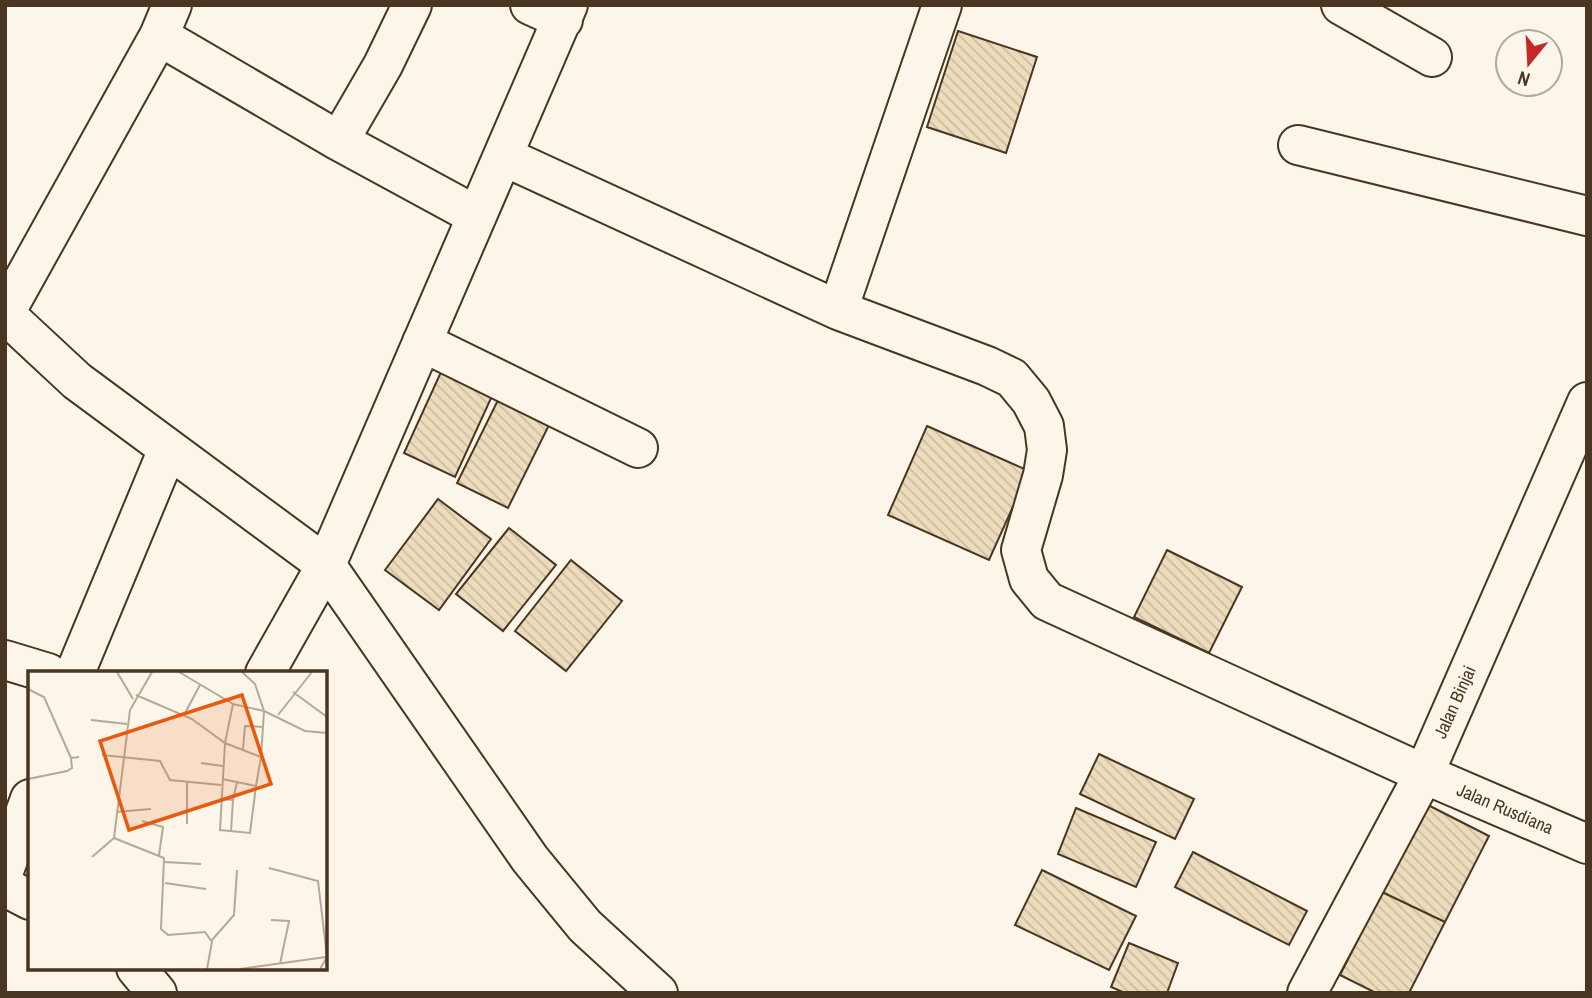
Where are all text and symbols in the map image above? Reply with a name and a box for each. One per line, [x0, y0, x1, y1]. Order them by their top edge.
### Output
north arrow [1494, 28, 1564, 98]
text: N [1514, 65, 1533, 93]
street label: Jalan Binjai [1427, 661, 1482, 742]
inset map [28, 671, 327, 970]
street label: Jalan Rusdiana [1453, 777, 1557, 840]

